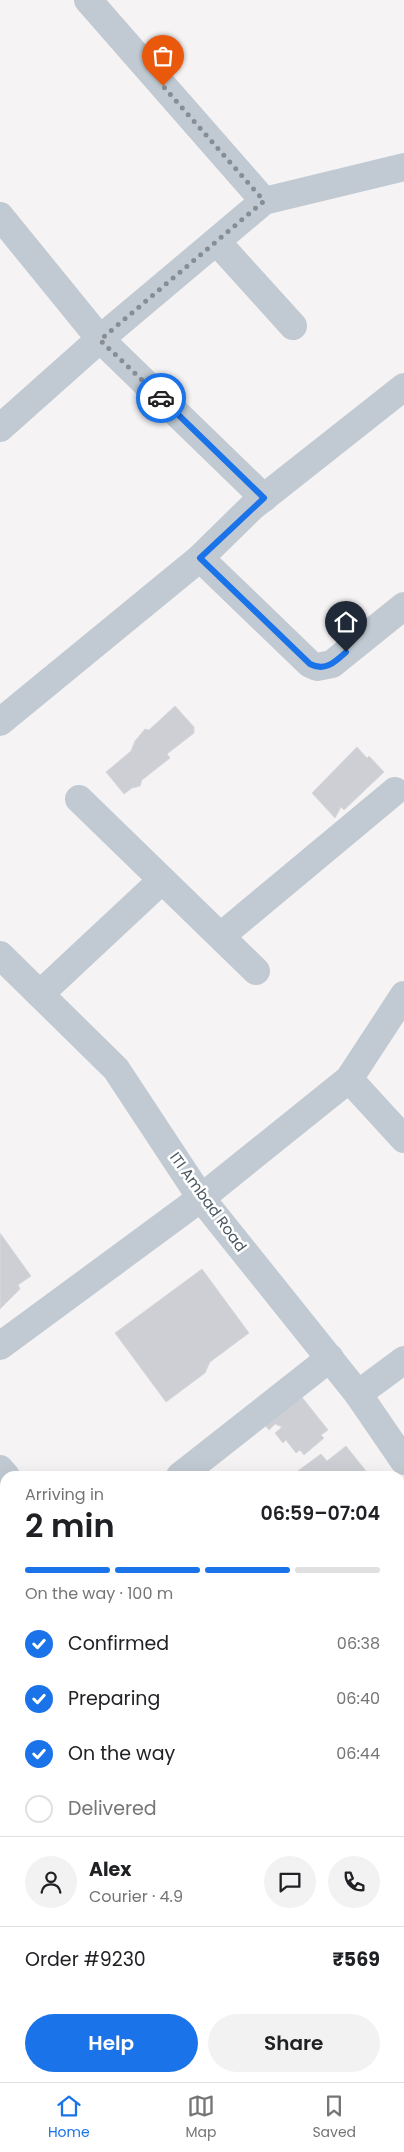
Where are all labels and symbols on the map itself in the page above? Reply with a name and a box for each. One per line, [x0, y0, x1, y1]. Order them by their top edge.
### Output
pin [142, 35, 184, 86]
courier [136, 373, 186, 423]
pin [325, 601, 367, 652]
street label: ITI Ambad Road [165, 1148, 252, 1256]

